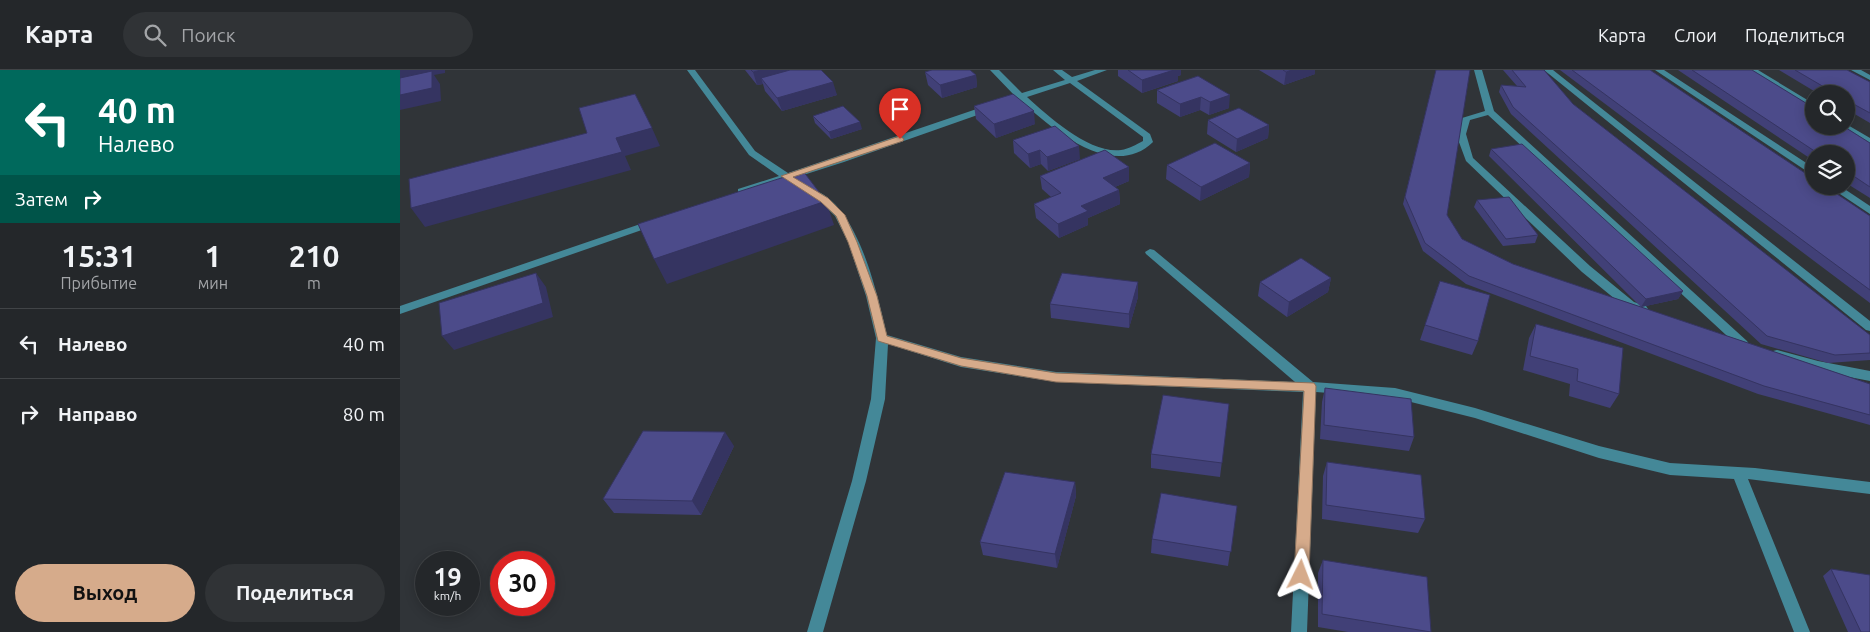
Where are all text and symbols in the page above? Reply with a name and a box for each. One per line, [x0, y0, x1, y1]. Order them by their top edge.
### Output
search box [123, 12, 473, 57]
text: Карта [25, 21, 93, 48]
icon: search [141, 21, 169, 49]
text: Поиск [181, 24, 235, 46]
text: Карта [1598, 25, 1646, 45]
text: Слои [1674, 25, 1717, 45]
text: Поделиться [1745, 25, 1845, 45]
map controls [1805, 85, 1855, 195]
button: search [1805, 85, 1855, 135]
pin [879, 88, 921, 139]
icon: left [15, 90, 80, 155]
text: 40 m [98, 90, 176, 130]
icon: arrive [886, 95, 914, 123]
text: Налево [98, 131, 175, 156]
button: layers [1805, 145, 1855, 195]
icon: right [78, 185, 106, 213]
text: Затем [15, 188, 68, 210]
text: 15:31 [61, 239, 136, 273]
text: 1 [204, 239, 221, 273]
text: 210 [289, 239, 339, 273]
text: Прибытие [61, 274, 137, 292]
text: мин [198, 274, 228, 292]
text: m [307, 274, 321, 292]
icon: left [15, 330, 43, 358]
text: Налево [58, 333, 127, 355]
text: 40 m [343, 333, 385, 355]
icon: right [15, 400, 43, 428]
text: Направо [58, 403, 138, 425]
text: 80 m [343, 403, 385, 425]
position arrow [1274, 548, 1326, 600]
speed limit sign: 30 [490, 551, 555, 616]
text: 19 [433, 563, 462, 591]
button: Выход [15, 564, 195, 622]
button: Поделиться [205, 564, 385, 622]
text: km/h [434, 589, 461, 602]

